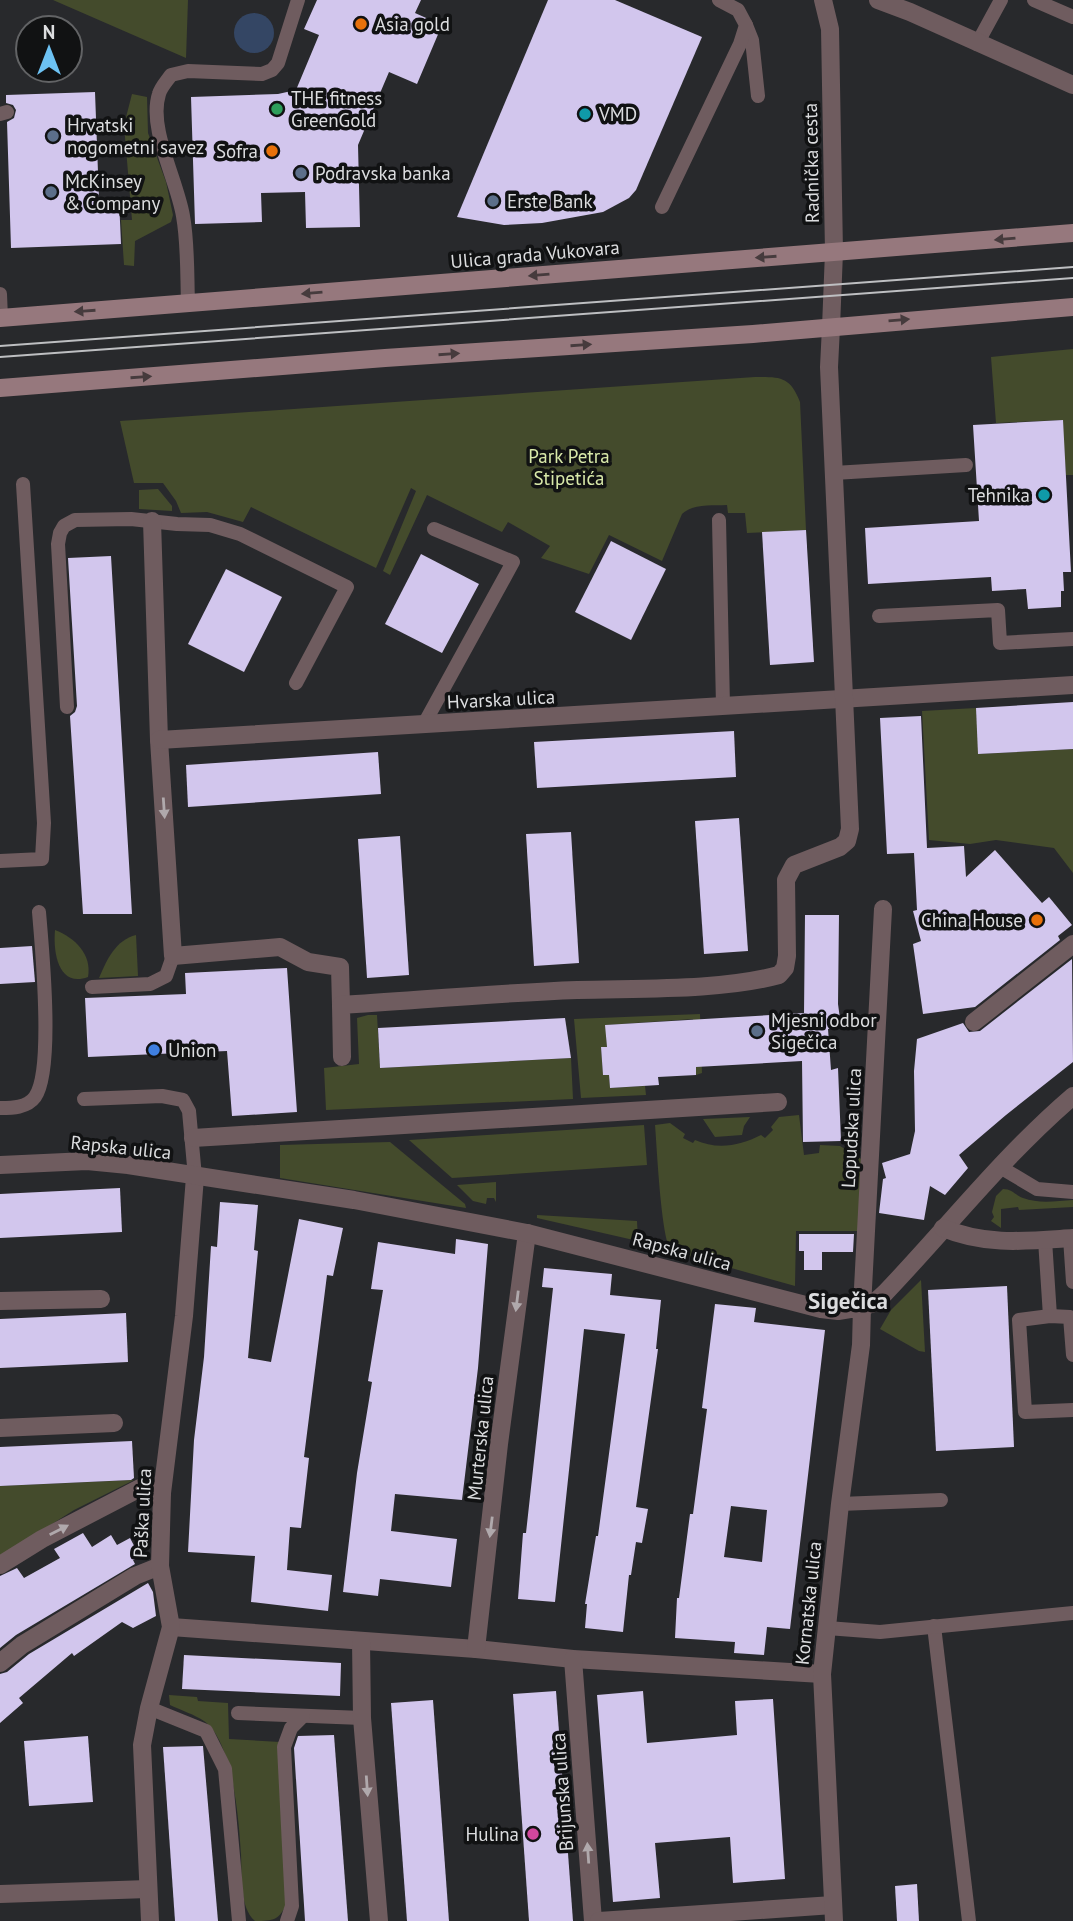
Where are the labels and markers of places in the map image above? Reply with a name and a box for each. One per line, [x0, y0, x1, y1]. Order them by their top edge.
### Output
place label: Asia gold [375, 12, 450, 36]
marker: Asia gold [353, 16, 369, 32]
place label: THE fitness GreenGold [291, 86, 382, 132]
marker: THE fitness GreenGold [269, 101, 285, 117]
place label: VMD [598, 102, 637, 126]
marker: VMD [577, 106, 593, 122]
place label: Hrvatski nogometni savez [67, 113, 204, 159]
marker: Hrvatski nogometni savez [45, 128, 61, 144]
place label: Sofra [216, 139, 258, 163]
marker: Sofra [264, 143, 280, 159]
place label: Podravska banka [315, 161, 451, 185]
marker: Podravska banka [293, 165, 309, 181]
place label: McKinsey & Company [65, 169, 160, 215]
marker: McKinsey & Company [43, 184, 59, 200]
place label: Erste Bank [507, 189, 593, 213]
marker: Erste Bank [485, 193, 501, 209]
place label: Tehnika [968, 483, 1030, 507]
marker: Tehnika [1036, 487, 1052, 503]
place label: China House [921, 908, 1023, 932]
marker: China House [1029, 912, 1045, 928]
place label: Mjesni odbor Sigečica [771, 1008, 877, 1054]
marker: Mjesni odbor Sigečica [749, 1023, 765, 1039]
place label: Union [168, 1038, 216, 1062]
marker: Union [146, 1042, 162, 1058]
place label: Hulina [466, 1822, 519, 1846]
marker: Hulina [525, 1826, 541, 1842]

